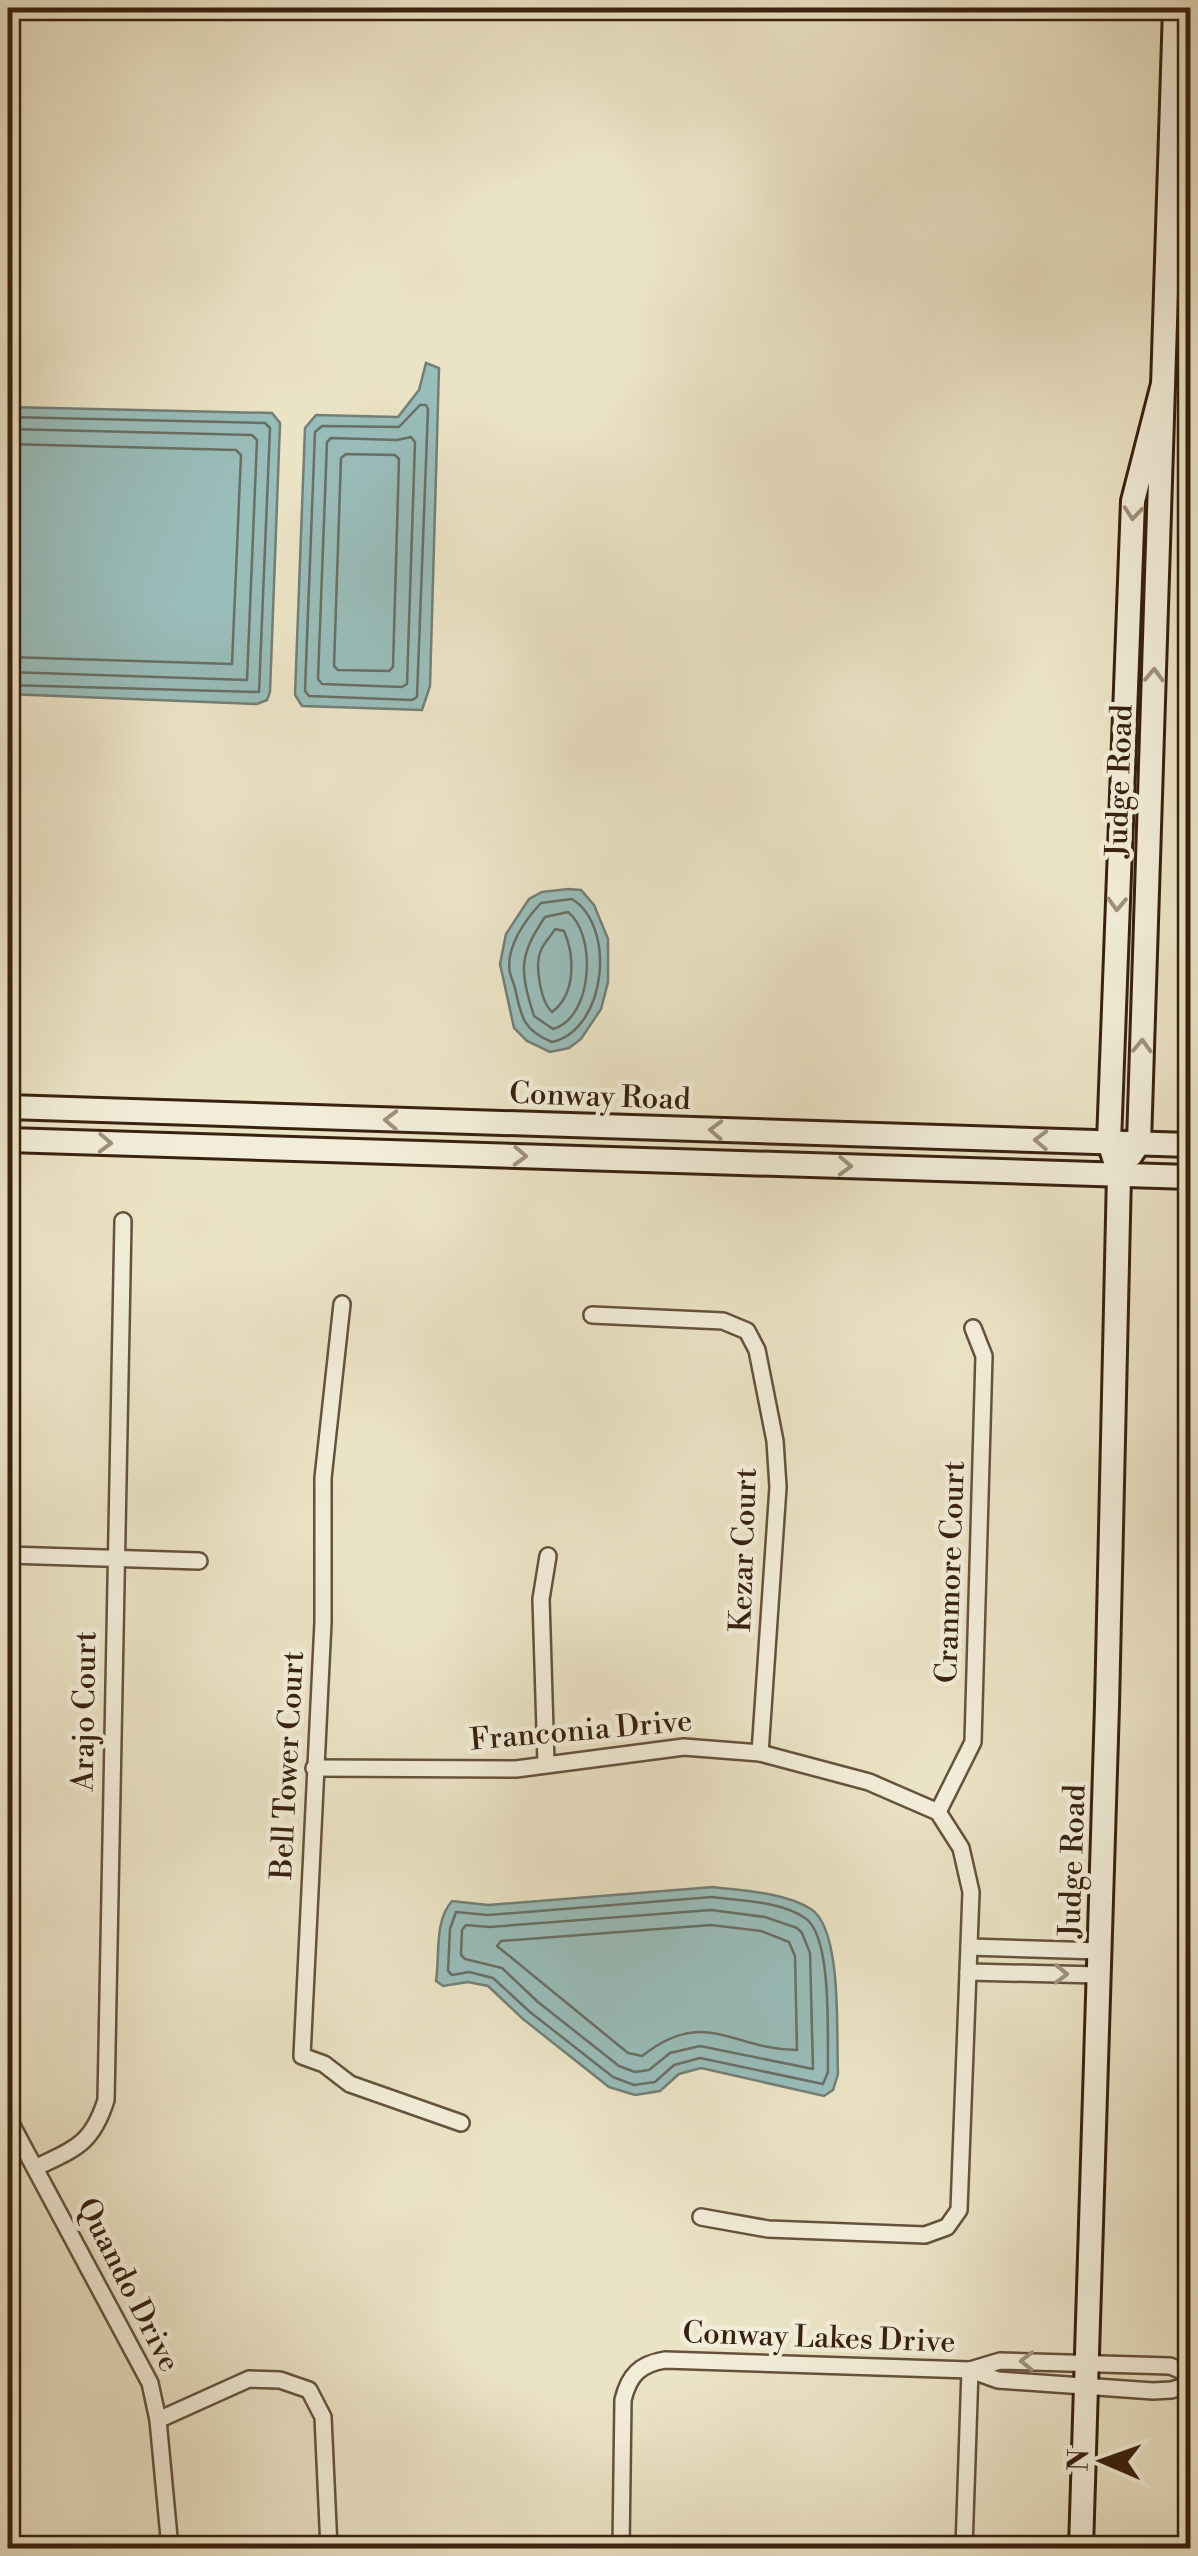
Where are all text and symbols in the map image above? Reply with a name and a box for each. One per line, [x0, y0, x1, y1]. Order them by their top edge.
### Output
one-way arrow [1122, 505, 1144, 521]
one-way arrow [1143, 666, 1164, 682]
street label: Judge Road [1098, 704, 1142, 859]
one-way arrow [1106, 897, 1127, 913]
one-way arrow [1131, 1037, 1152, 1053]
street label: Conway Road [509, 1075, 691, 1119]
one-way arrow [383, 1110, 399, 1131]
one-way arrow [708, 1120, 724, 1141]
one-way arrow [1033, 1130, 1049, 1151]
one-way arrow [97, 1132, 113, 1153]
one-way arrow [512, 1146, 528, 1167]
one-way arrow [837, 1156, 853, 1177]
street label: Cranmore Court [928, 1460, 974, 1684]
street label: Kezar Court [722, 1467, 766, 1633]
street label: Arajo Court [65, 1630, 105, 1792]
street label: Bell Tower Court [263, 1649, 313, 1881]
street label: Franconia Drive [468, 1702, 694, 1760]
street label: Judge Road [1051, 1784, 1095, 1939]
one-way arrow [1054, 1964, 1070, 1985]
street label: Quando Drive [68, 2192, 188, 2378]
street label: Conway Lakes Drive [682, 2314, 956, 2362]
one-way arrow [1019, 2351, 1035, 2372]
north arrow [1053, 2411, 1153, 2511]
text: N [1062, 2448, 1097, 2472]

